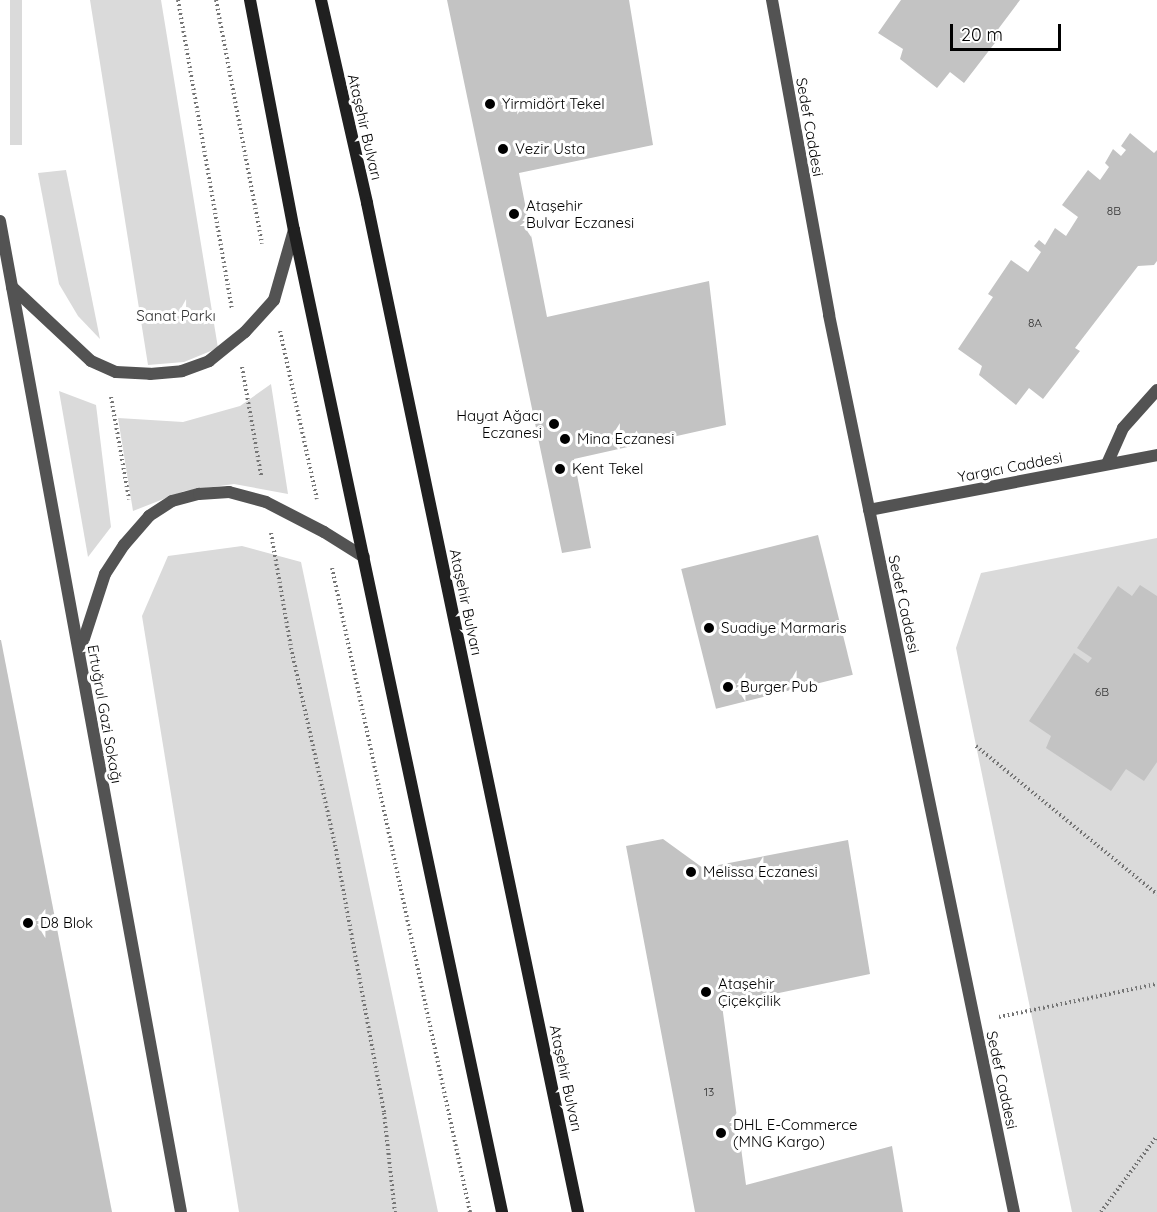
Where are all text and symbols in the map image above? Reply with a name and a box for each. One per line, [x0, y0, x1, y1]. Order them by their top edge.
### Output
scale bar [953, 12, 1064, 50]
text: 20 m [961, 23, 1003, 46]
street label: Ataşehir Bulvarı [344, 72, 386, 182]
street label: Sedef Caddesi [792, 76, 828, 178]
place label: Yirmidört Tekel [502, 95, 605, 113]
marker: Yirmidört Tekel [483, 97, 497, 111]
place label: Vezir Usta [515, 140, 585, 158]
marker: Vezir Usta [496, 142, 510, 156]
place label: Ataşehir Bulvar Eczanesi [526, 196, 634, 231]
house number: 8B [1107, 204, 1121, 218]
marker: Ataşehir Bulvar Eczanesi [507, 207, 521, 221]
park label: Sanat Parkı [136, 307, 216, 325]
house number: 8A [1028, 316, 1042, 330]
place label: Hayat Ağacı Eczanesi [456, 406, 542, 441]
marker: Hayat Ağacı Eczanesi [547, 417, 561, 431]
place label: Mina Eczanesi [577, 430, 674, 448]
marker: Mina Eczanesi [558, 432, 572, 446]
street label: Yargıcı Caddesi [956, 448, 1064, 486]
place label: Kent Tekel [572, 460, 643, 478]
marker: Kent Tekel [553, 462, 567, 476]
street label: Ataşehir Bulvarı [446, 547, 486, 657]
street label: Sedef Caddesi [885, 553, 923, 655]
place label: Suadiye Marmaris [721, 619, 846, 637]
marker: Suadiye Marmaris [702, 621, 716, 635]
street label: Ertuğrul Gazi Sokağı [84, 643, 126, 785]
place label: Burger Pub [740, 678, 818, 696]
marker: Burger Pub [721, 680, 735, 694]
house number: 6B [1095, 685, 1109, 699]
place label: Melissa Eczanesi [703, 863, 818, 881]
marker: Melissa Eczanesi [684, 865, 698, 879]
place label: D8 Blok [40, 914, 93, 932]
marker: D8 Blok [21, 916, 35, 930]
place label: Ataşehir Çiçekçilik [718, 974, 781, 1009]
marker: Ataşehir Çiçekçilik [699, 985, 713, 999]
street label: Ataşehir Bulvarı [546, 1023, 586, 1133]
street label: Sedef Caddesi [983, 1029, 1021, 1131]
house number: 13 [704, 1085, 714, 1099]
place label: DHL E-Commerce (MNG Kargo) [733, 1115, 857, 1150]
marker: DHL E-Commerce (MNG Kargo) [714, 1126, 728, 1140]

